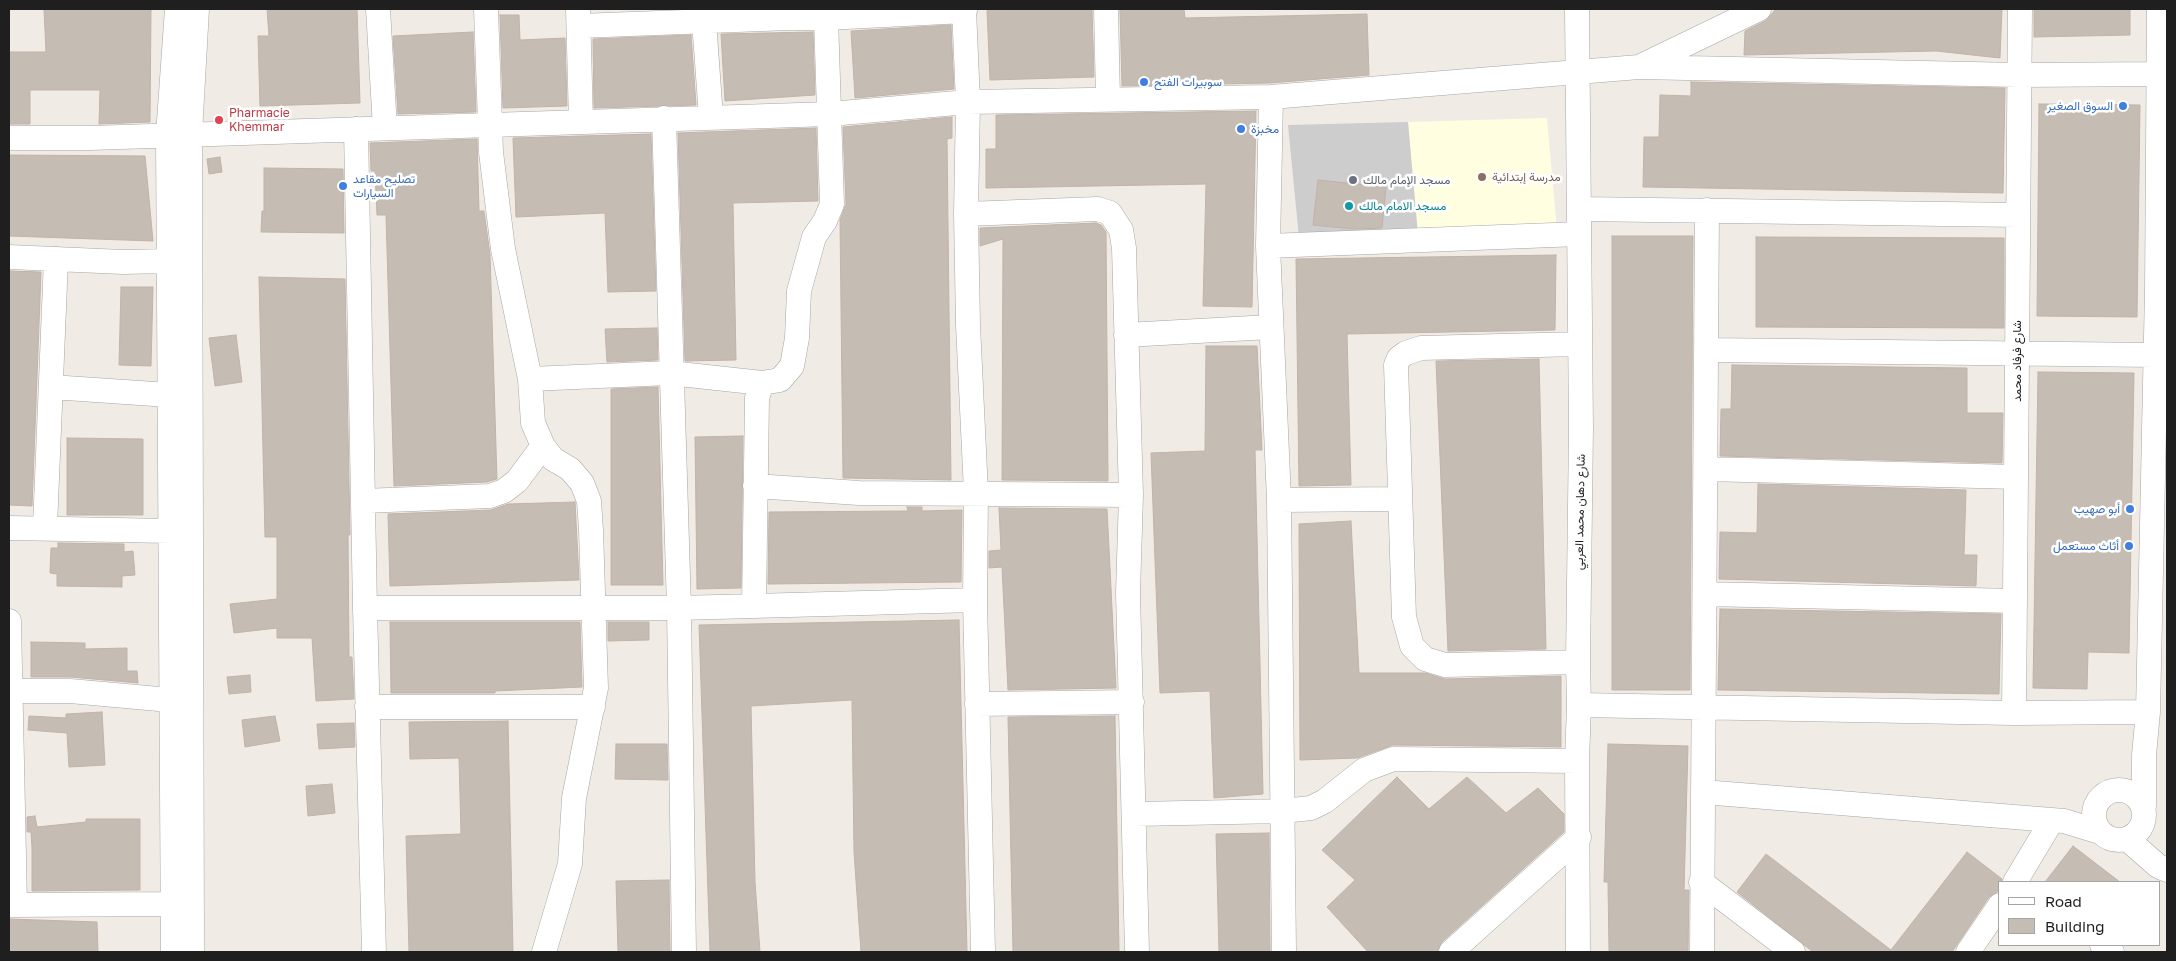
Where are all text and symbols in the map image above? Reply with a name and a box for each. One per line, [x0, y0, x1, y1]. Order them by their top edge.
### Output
place label: سوبيرات الفتح [1154, 75, 1222, 89]
marker: سوبيرات الفتح [1138, 76, 1150, 88]
place label: السوق الصغير [2047, 99, 2113, 113]
marker: السوق الصغير [2117, 100, 2129, 112]
place label: Pharmacie Khemmar [229, 106, 290, 134]
marker: Pharmacie Khemmar [213, 114, 225, 126]
place label: مخبزة [1251, 122, 1279, 136]
marker: مخبزة [1235, 123, 1247, 135]
place label: مدرسة إبتدائية [1492, 170, 1561, 184]
marker: مدرسة إبتدائية [1476, 171, 1488, 183]
place label: تصليح مقاعد السيارات [353, 172, 415, 200]
place label: مسجد الإمام مالك [1363, 173, 1450, 187]
marker: مسجد الإمام مالك [1347, 174, 1359, 186]
marker: تصليح مقاعد السيارات [337, 180, 349, 192]
place label: مسجد الامام مالك [1359, 199, 1446, 213]
marker: مسجد الامام مالك [1343, 200, 1355, 212]
street label: شارع فرفاد محمد [2010, 320, 2024, 402]
street label: شارع دهان محمد العربي [1572, 454, 1588, 570]
place label: أبو صهيب [2074, 502, 2120, 516]
marker: أبو صهيب [2124, 503, 2136, 515]
place label: أثاث مستعمل [2053, 539, 2119, 553]
marker: أثاث مستعمل [2123, 540, 2135, 552]
legend [1998, 881, 2161, 946]
text: Road [2045, 892, 2082, 910]
text: Building [2045, 917, 2105, 935]

